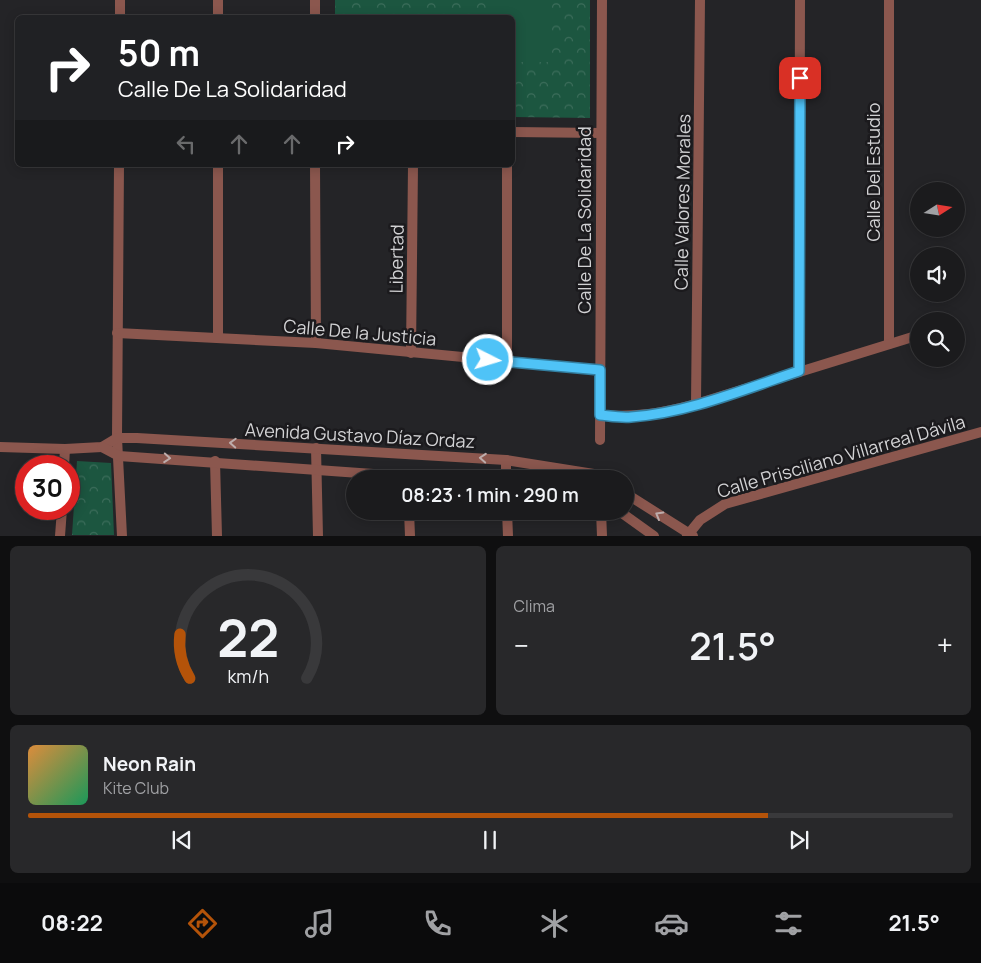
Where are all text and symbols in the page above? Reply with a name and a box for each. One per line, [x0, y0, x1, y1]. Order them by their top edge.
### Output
text: 50 m [118, 29, 200, 77]
icon: right [35, 35, 100, 100]
pin [779, 57, 821, 99]
icon: arrive [786, 64, 814, 92]
text: Calle De La Solidaridad [118, 74, 347, 104]
street label: Calle Del Estudio [861, 103, 885, 241]
street label: Calle Valores Morales [668, 114, 696, 290]
street label: Calle De La Solidaridad [572, 126, 596, 314]
icon: left [172, 130, 200, 158]
icon: ahead [225, 130, 253, 158]
icon: ahead [278, 130, 306, 158]
icon: right [331, 130, 359, 158]
north arrow [910, 182, 965, 238]
map controls [910, 182, 965, 367]
street label: Libertad [383, 224, 409, 294]
button: sound [910, 247, 965, 302]
button: search [910, 312, 965, 367]
street label: Calle De la Justicia [283, 313, 437, 351]
position arrow [461, 333, 513, 385]
street label: Calle Prisciliano Villarreal Dávila [714, 409, 968, 503]
street label: Avenida Gustavo Díaz Ordaz [244, 417, 476, 453]
one-way arrow [229, 438, 237, 449]
one-way arrow [164, 453, 172, 464]
one-way arrow [479, 453, 487, 464]
speed limit sign: 30 [15, 455, 80, 520]
text: 08:23 · 1 min · 290 m [401, 482, 579, 508]
one-way arrow [655, 511, 664, 521]
text: Clima [514, 595, 555, 617]
text: 22 [217, 602, 279, 673]
text: 21.5° [689, 619, 776, 671]
text: − [514, 626, 529, 664]
text: + [937, 626, 953, 664]
text: km/h [227, 664, 269, 688]
text: Neon Rain [103, 751, 196, 777]
text: Kite Club [103, 777, 169, 799]
icon: previous [168, 826, 196, 854]
icon: pause [476, 826, 504, 854]
icon: next [785, 826, 813, 854]
icon: directions [185, 906, 220, 941]
icon: music [302, 906, 337, 941]
icon: phone [420, 906, 455, 941]
icon: climate [537, 906, 572, 941]
icon: car [654, 906, 689, 941]
icon: filters [771, 906, 806, 941]
text: 08:22 [41, 908, 103, 938]
text: 21.5° [888, 908, 940, 938]

